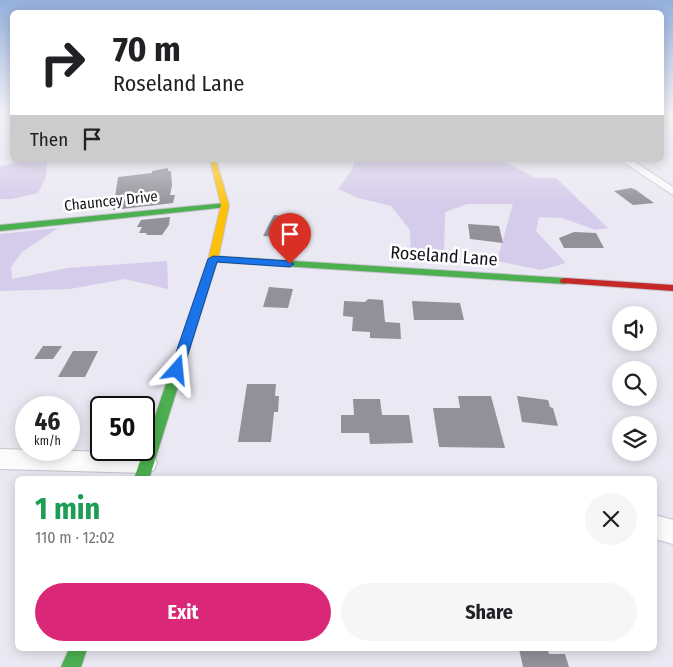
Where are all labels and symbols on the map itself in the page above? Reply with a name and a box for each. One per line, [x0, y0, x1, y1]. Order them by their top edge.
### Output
street label: Chauncey Drive [63, 187, 159, 215]
pin [269, 213, 311, 264]
street label: Roseland Lane [390, 241, 498, 271]
position arrow [150, 343, 202, 395]
speed limit sign: 50 [90, 396, 155, 461]

